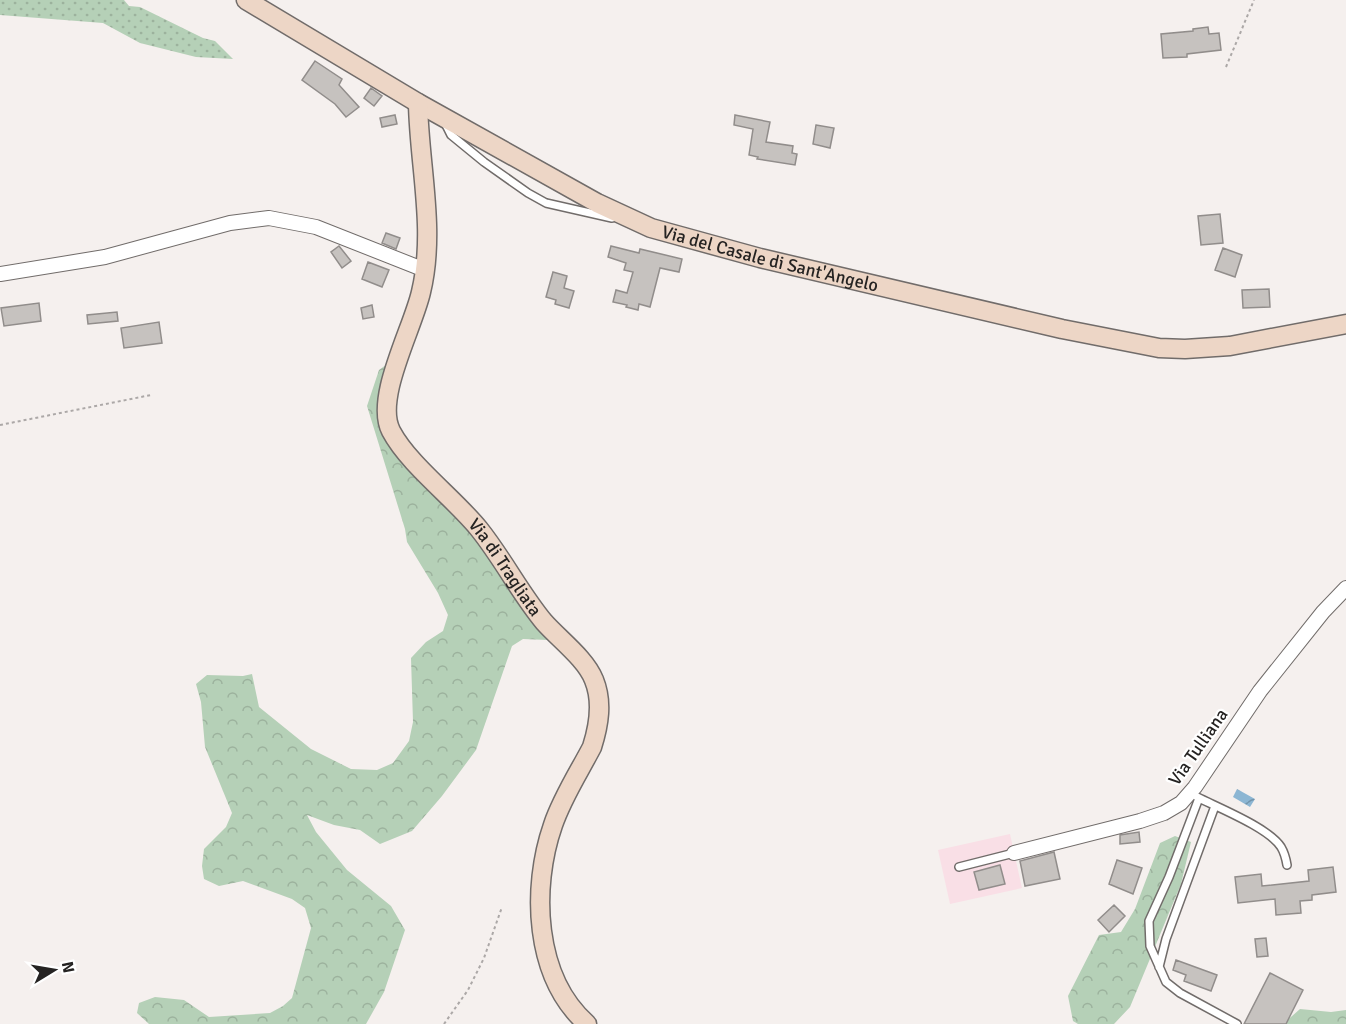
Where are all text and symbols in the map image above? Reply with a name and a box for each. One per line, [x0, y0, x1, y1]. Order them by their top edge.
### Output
street label: Via del Casale di Sant'Angelo [659, 221, 880, 296]
street label: Via di Tragliata [464, 514, 546, 621]
street label: Via Tulliana [1164, 704, 1232, 790]
north arrow [24, 940, 84, 1000]
text: N [57, 960, 79, 975]

